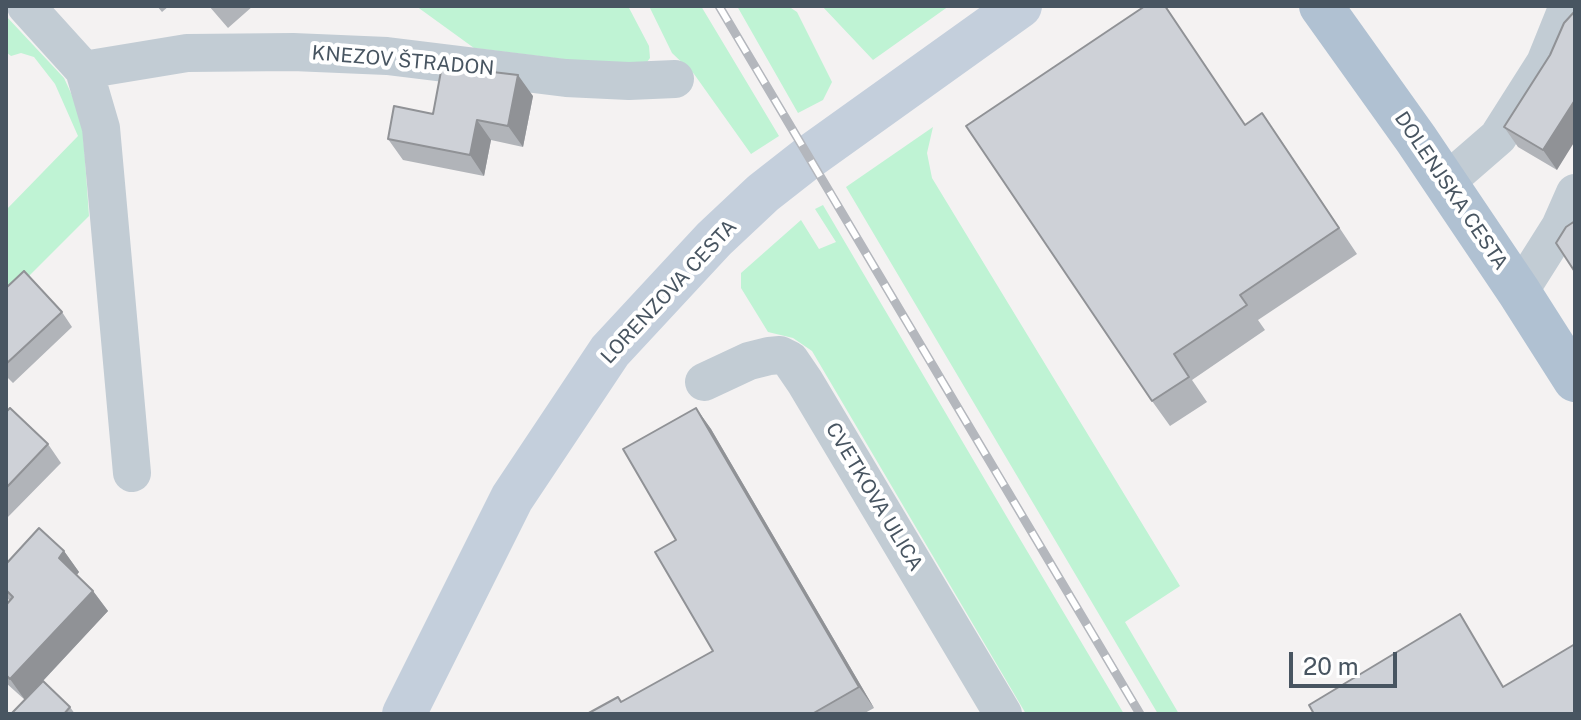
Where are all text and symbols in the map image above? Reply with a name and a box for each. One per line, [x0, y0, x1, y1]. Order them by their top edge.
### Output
street label: KNEZOV ŠTRADON [311, 41, 495, 81]
street label: DOLENJSKA CESTA [1389, 107, 1513, 275]
street label: LORENZOVA CESTA [596, 215, 742, 369]
street label: CVETKOVA ULICA [820, 418, 928, 576]
scale bar [1293, 636, 1401, 686]
text: 20 m [1303, 652, 1359, 680]

